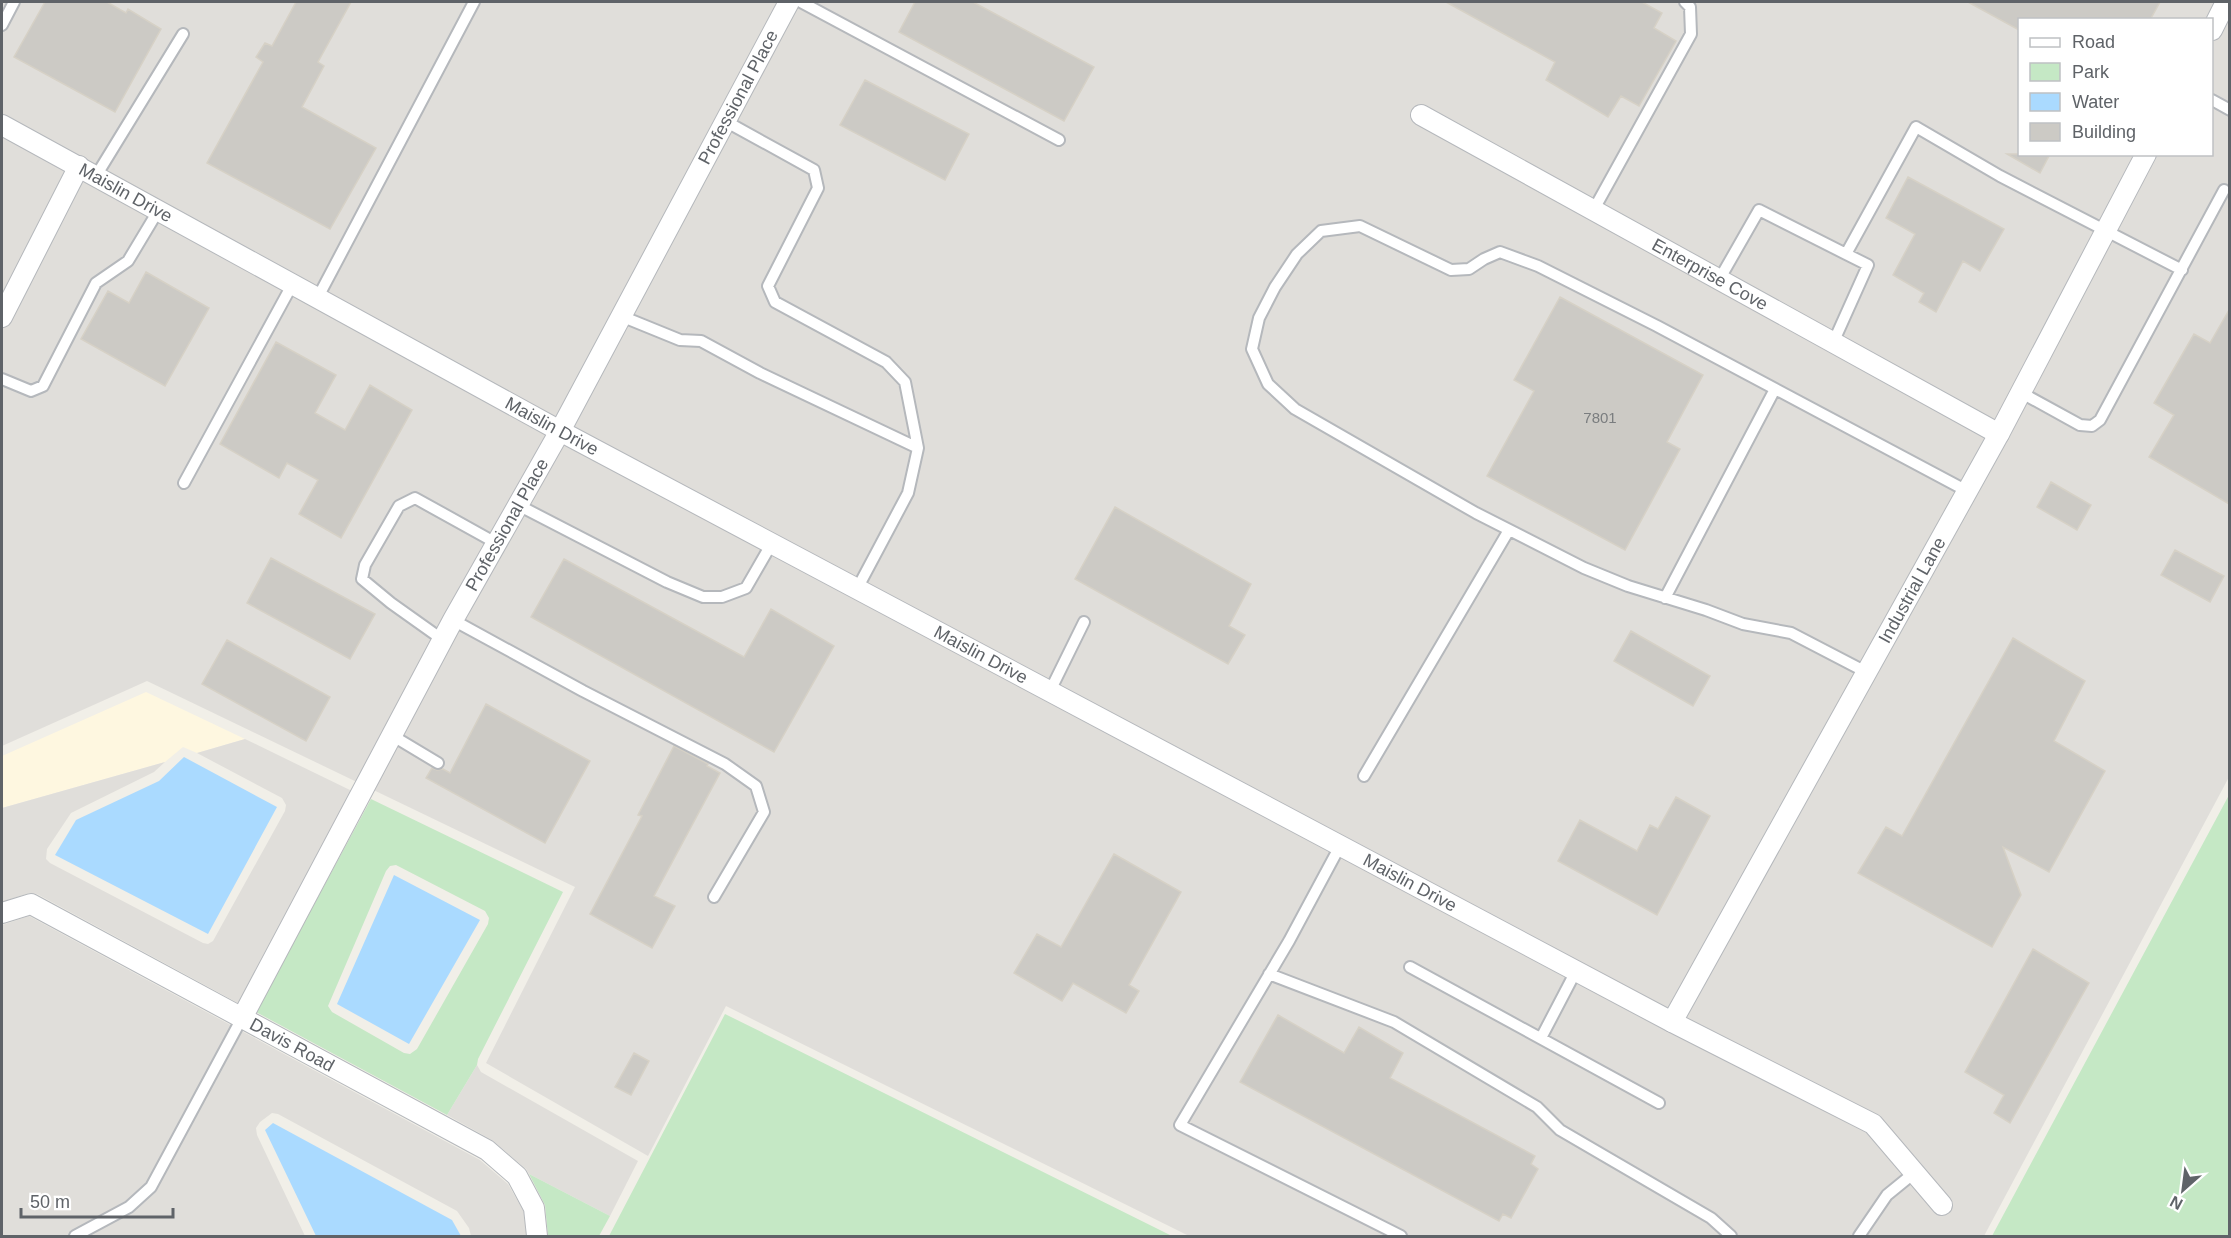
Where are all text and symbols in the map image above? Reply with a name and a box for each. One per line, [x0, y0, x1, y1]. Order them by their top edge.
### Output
legend [2018, 18, 2213, 156]
street label: Professional Place [694, 27, 782, 168]
text: Road [2072, 32, 2115, 52]
text: Park [2072, 62, 2110, 82]
text: Water [2072, 92, 2119, 112]
text: Building [2072, 122, 2136, 142]
street label: Maislin Drive [76, 159, 176, 226]
street label: Enterprise Cove [1649, 234, 1771, 314]
street label: Maislin Drive [502, 393, 602, 460]
house number: 7801 [1583, 409, 1617, 426]
street label: Professional Place [462, 455, 552, 595]
street label: Industrial Lane [1875, 534, 1950, 647]
street label: Maislin Drive [931, 622, 1031, 688]
street label: Maislin Drive [1360, 850, 1460, 916]
street label: Davis Road [246, 1014, 338, 1076]
north arrow [2153, 1160, 2213, 1220]
scale bar [21, 1181, 172, 1219]
text: 50 m [30, 1192, 70, 1212]
text: N [2167, 1193, 2185, 1213]

